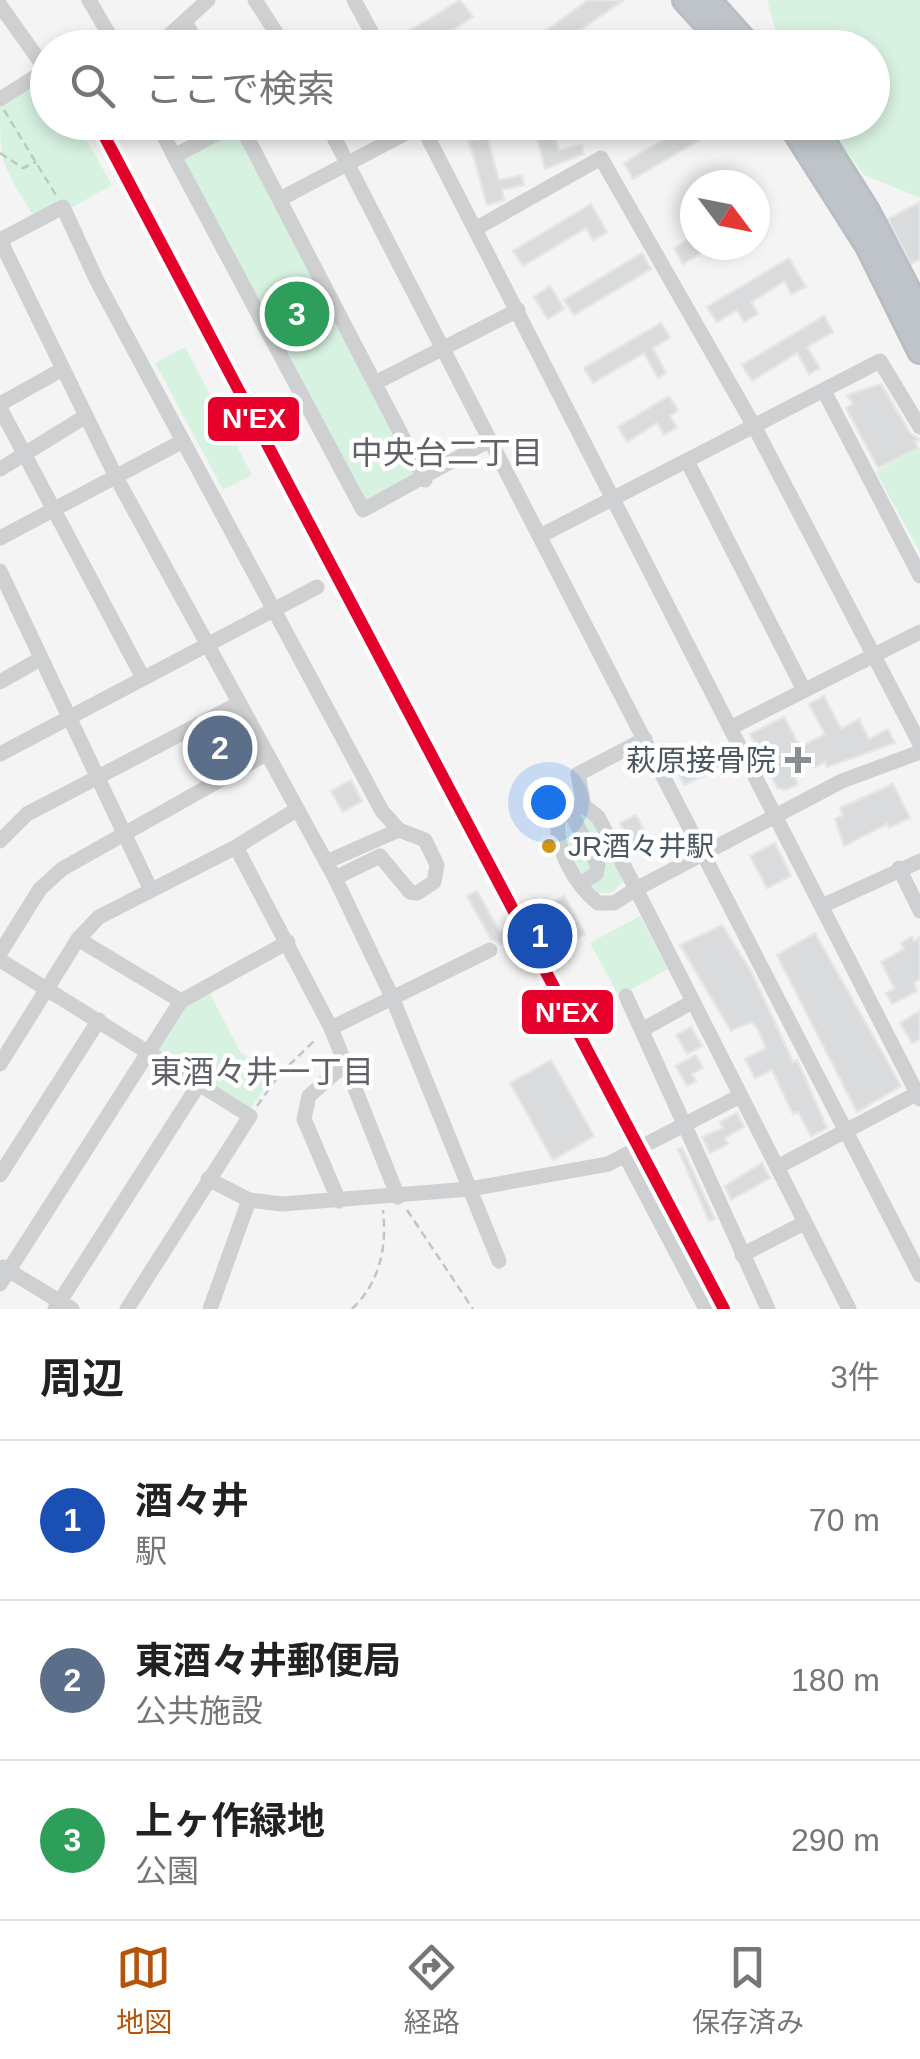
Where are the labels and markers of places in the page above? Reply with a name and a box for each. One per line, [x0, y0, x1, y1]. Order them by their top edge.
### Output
pin: 3 [264, 276, 330, 352]
pin: 2 [188, 710, 252, 786]
place label: 萩原接骨院 [626, 744, 776, 777]
marker: 萩原接骨院 [785, 747, 811, 773]
place label: JR酒々井駅 [568, 831, 714, 862]
marker: JR酒々井駅 [539, 836, 559, 856]
pin: 1 [508, 898, 572, 974]

